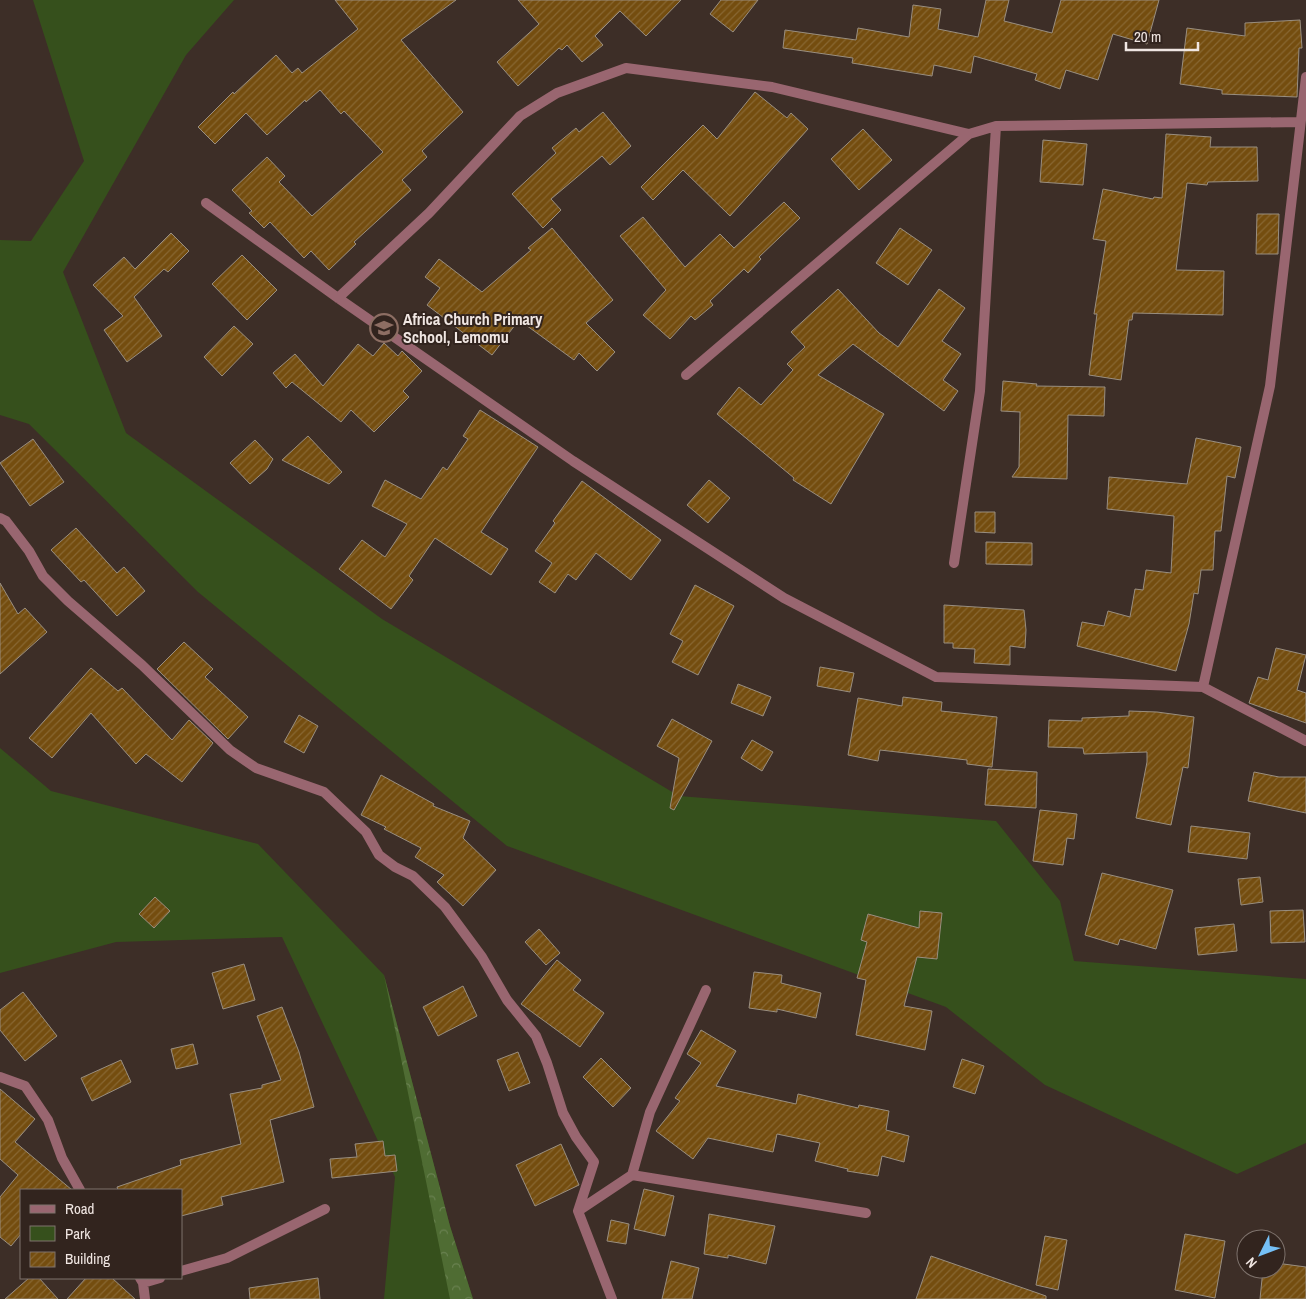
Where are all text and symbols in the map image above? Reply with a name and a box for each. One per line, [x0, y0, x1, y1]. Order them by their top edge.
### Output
scale bar [1126, 20, 1198, 52]
text: 20 m [1134, 26, 1161, 47]
place label: Africa Church Primary School, Lemomu [403, 308, 543, 348]
school or university icon: Africa Church Primary School, Lemomu [369, 313, 399, 343]
legend [20, 1189, 182, 1279]
text: Road [65, 1198, 94, 1219]
text: Park [65, 1223, 91, 1244]
north arrow [1236, 1229, 1286, 1279]
text: Building [65, 1248, 110, 1269]
text: N [1242, 1254, 1261, 1272]

